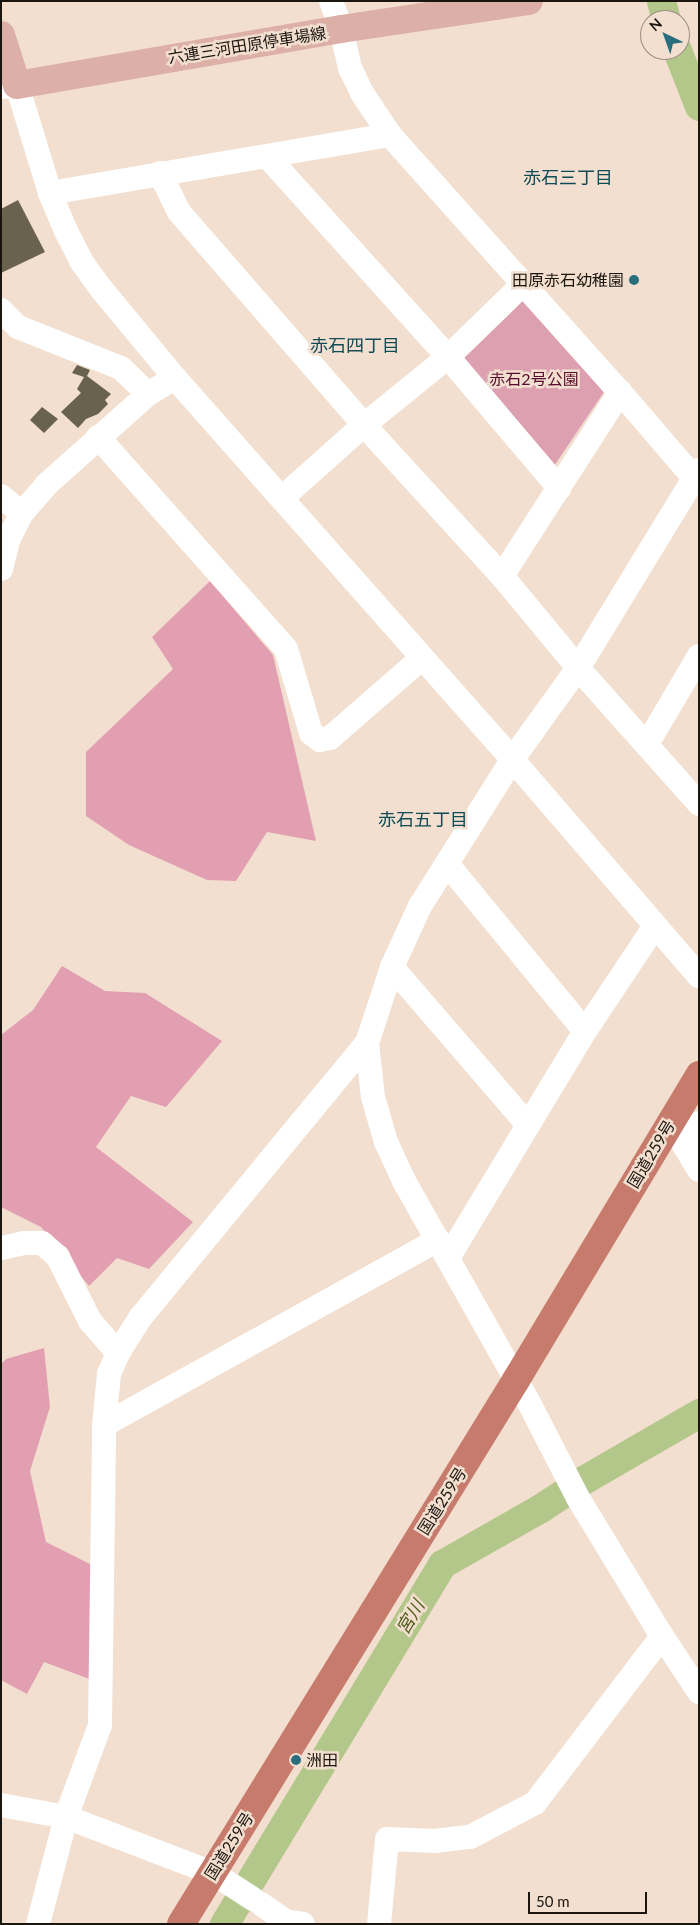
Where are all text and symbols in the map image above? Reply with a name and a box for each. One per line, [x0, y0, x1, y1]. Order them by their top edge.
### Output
north arrow [640, 10, 690, 60]
text: N [646, 14, 665, 34]
street label: 六連三河田原停車場線 [166, 23, 328, 67]
district label: 赤石三丁目 [523, 166, 613, 188]
place label: 田原赤石幼稚園 [512, 270, 624, 290]
marker: 田原赤石幼稚園 [628, 274, 640, 286]
district label: 赤石四丁目 [310, 334, 400, 356]
park label: 赤石2号公園 [489, 369, 579, 389]
district label: 赤石五丁目 [378, 808, 468, 830]
street label: 国道259号 [623, 1117, 679, 1191]
street label: 国道259号 [414, 1464, 470, 1538]
water label: 宮川 [391, 1596, 429, 1638]
place label: 洲田 [306, 1750, 338, 1770]
marker: 洲田 [290, 1754, 302, 1766]
street label: 国道259号 [201, 1809, 257, 1883]
scale bar [530, 1882, 649, 1914]
text: 50 m [536, 1892, 570, 1910]

